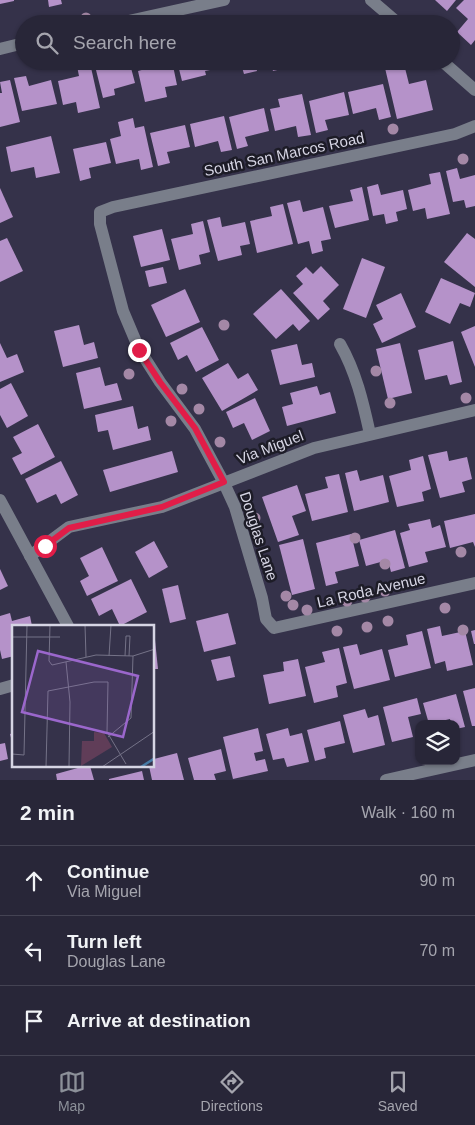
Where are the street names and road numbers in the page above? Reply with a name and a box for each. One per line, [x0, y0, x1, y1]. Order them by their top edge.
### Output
street label: South San Marcos Road [202, 129, 366, 179]
street label: Via Miguel [234, 427, 306, 467]
street label: Douglas Lane [237, 489, 281, 583]
street label: La Roda Avenue [315, 569, 427, 611]

